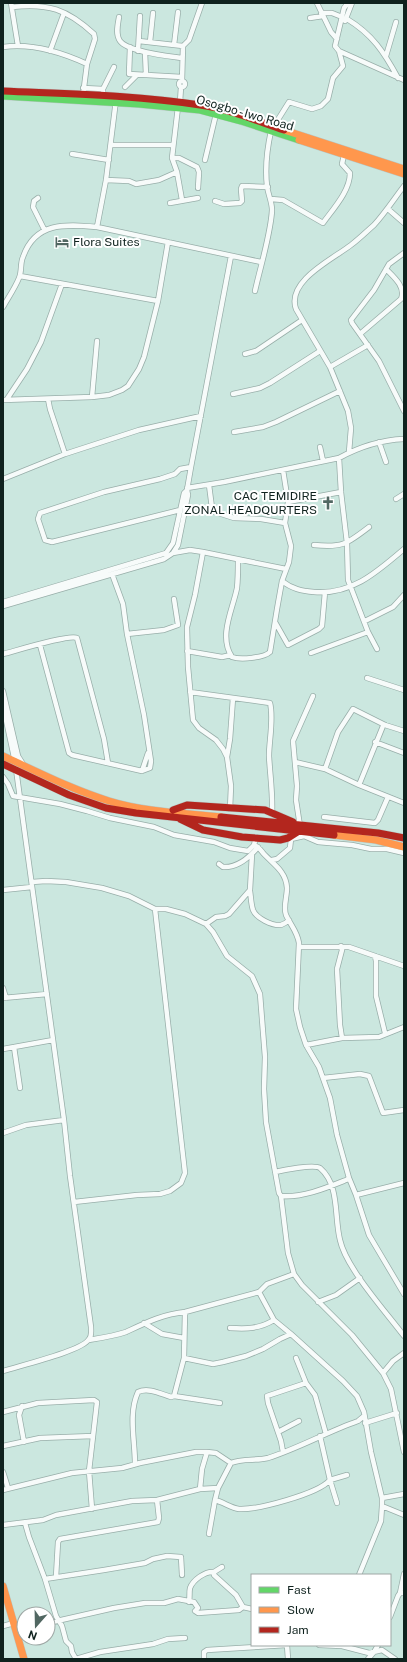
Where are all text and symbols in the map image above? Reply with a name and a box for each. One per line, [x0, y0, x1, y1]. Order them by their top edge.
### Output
street label: Osogbo - Iwo Road [195, 92, 295, 134]
hotel icon: Flora Suites [54, 234, 70, 250]
place label: Flora Suites [73, 235, 140, 249]
place label: CAC TEMIDIRE ZONAL HEADQURTERS [184, 489, 317, 517]
church icon: CAC TEMIDIRE ZONAL HEADQURTERS [320, 495, 336, 511]
legend [251, 1574, 391, 1646]
text: Fast [287, 1583, 312, 1597]
text: Slow [287, 1603, 315, 1617]
north arrow [16, 1606, 56, 1646]
text: Jam [287, 1623, 309, 1637]
text: N [26, 1628, 39, 1643]

